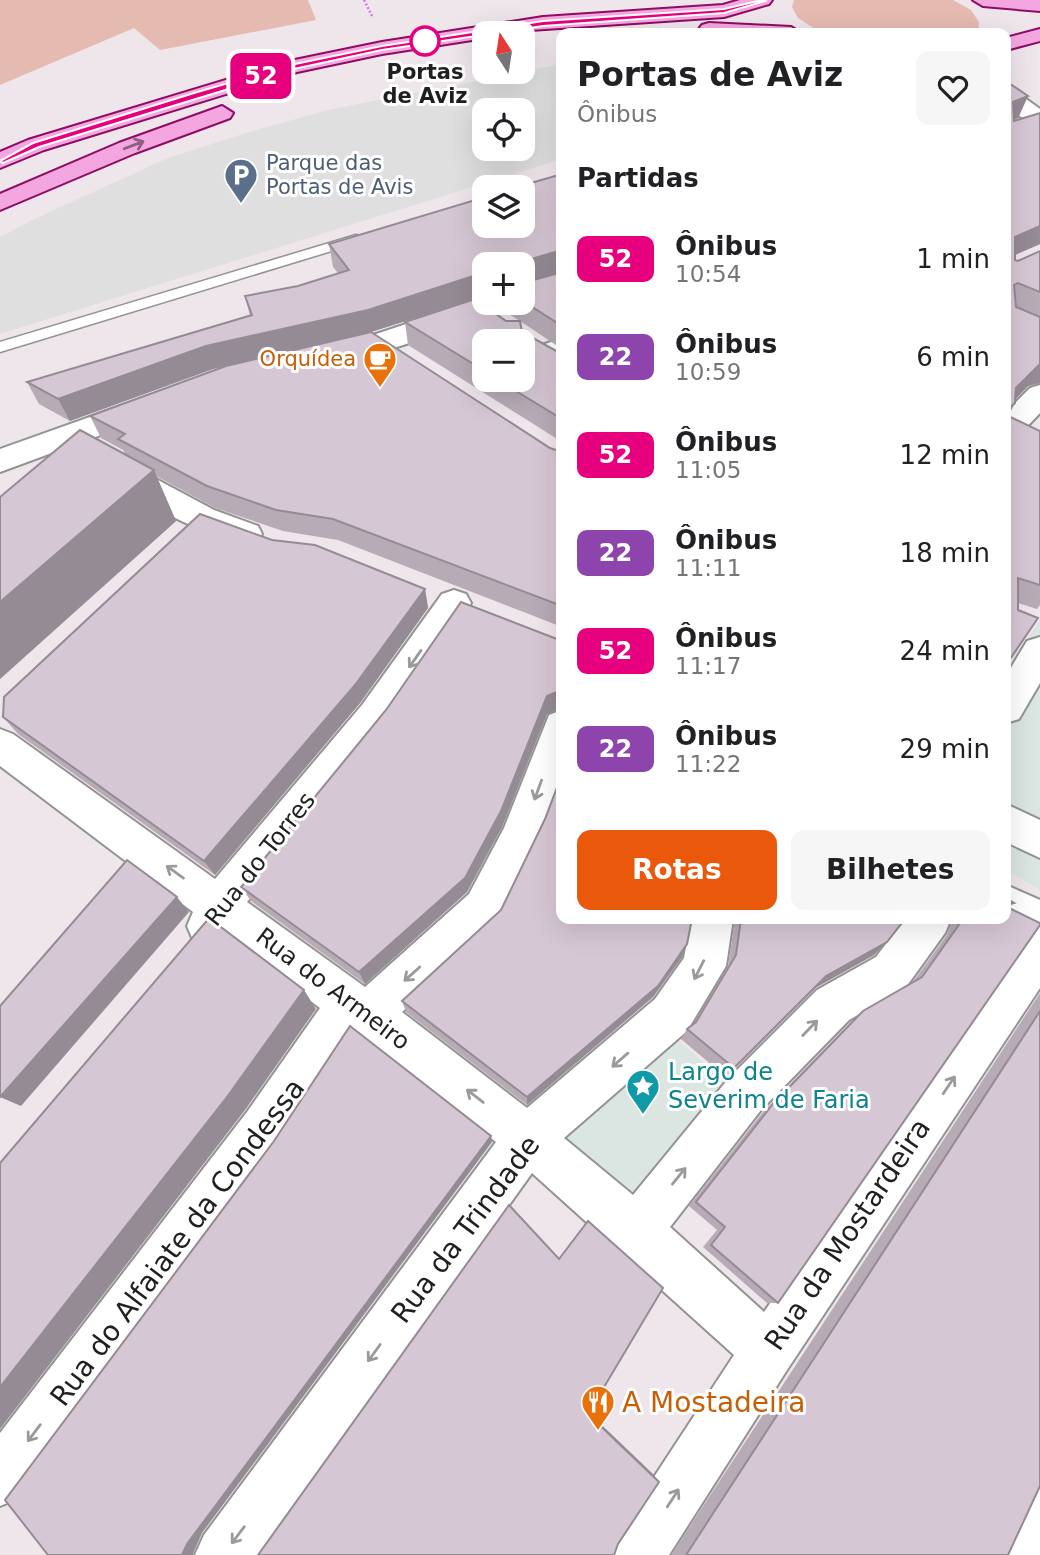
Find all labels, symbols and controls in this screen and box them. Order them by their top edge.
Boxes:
north arrow [472,21,536,84]
map controls [472,21,535,392]
marker: Portas de Aviz [410,26,440,56]
button: heart [916,51,990,125]
line badge: 52 [230,53,292,99]
text: Portas de Aviz [577,55,843,94]
place label: Portas de Aviz [382,60,468,108]
text: 52 [244,62,278,90]
button: locate [472,98,535,161]
text: Ônibus [577,101,657,127]
one-way arrow [122,138,144,151]
place label: Parque das Portas de Avis [266,151,413,199]
parking icon: Parque das Portas de Avis [222,156,260,205]
text: Partidas [577,163,699,193]
button: layers [472,175,535,238]
text: Ônibus [675,231,777,261]
text: 1 min [916,244,990,274]
text: 52 [599,245,632,273]
button: + [472,252,535,315]
text: 10:54 [675,261,741,287]
button: − [472,329,535,392]
text: Ônibus [675,329,777,359]
cafe icon: Orquídea [361,340,399,389]
text: 6 min [916,342,990,372]
text: 22 [599,343,632,371]
place label: Orquídea [260,347,356,371]
text: 10:59 [675,359,741,385]
text: Ônibus [675,427,777,457]
text: 12 min [900,440,990,470]
text: 52 [599,441,632,469]
text: 11:05 [675,457,741,483]
text: Ônibus [675,525,777,555]
text: 18 min [900,538,990,568]
text: 22 [599,539,632,567]
text: 11:11 [675,555,741,581]
text: Ônibus [675,623,777,653]
text: 24 min [900,636,990,666]
text: 52 [599,637,632,665]
one-way arrow [408,649,422,668]
text: 11:17 [675,653,741,679]
text: Ônibus [675,721,777,751]
text: 29 min [900,734,990,764]
text: 22 [599,735,632,763]
text: 11:22 [675,751,741,777]
one-way arrow [531,778,543,800]
street label: Rua do Torres [199,787,321,931]
button: Rotas [577,830,777,910]
button: Bilhetes [791,830,990,910]
one-way arrow [166,865,185,879]
street label: Rua do Armeiro [251,922,415,1056]
one-way arrow [692,959,706,980]
one-way arrow [404,965,421,982]
one-way arrow [801,1020,818,1037]
one-way arrow [611,1052,629,1068]
place label: Largo de Severim de Faria [668,1058,870,1114]
place icon: Largo de Severim de Faria [624,1067,662,1116]
street label: Rua do Alfaiate da Condessa [43,1072,311,1413]
one-way arrow [942,1075,956,1095]
one-way arrow [466,1089,484,1104]
street label: Rua da Mostardeira [758,1112,937,1356]
street label: Rua da Trindade [384,1129,547,1329]
one-way arrow [671,1168,686,1186]
one-way arrow [367,1343,382,1362]
restaurant icon: A Mostadeira [579,1383,617,1432]
place label: A Mostadeira [622,1386,806,1419]
one-way arrow [26,1424,41,1442]
one-way arrow [666,1488,680,1508]
one-way arrow [231,1525,246,1544]

